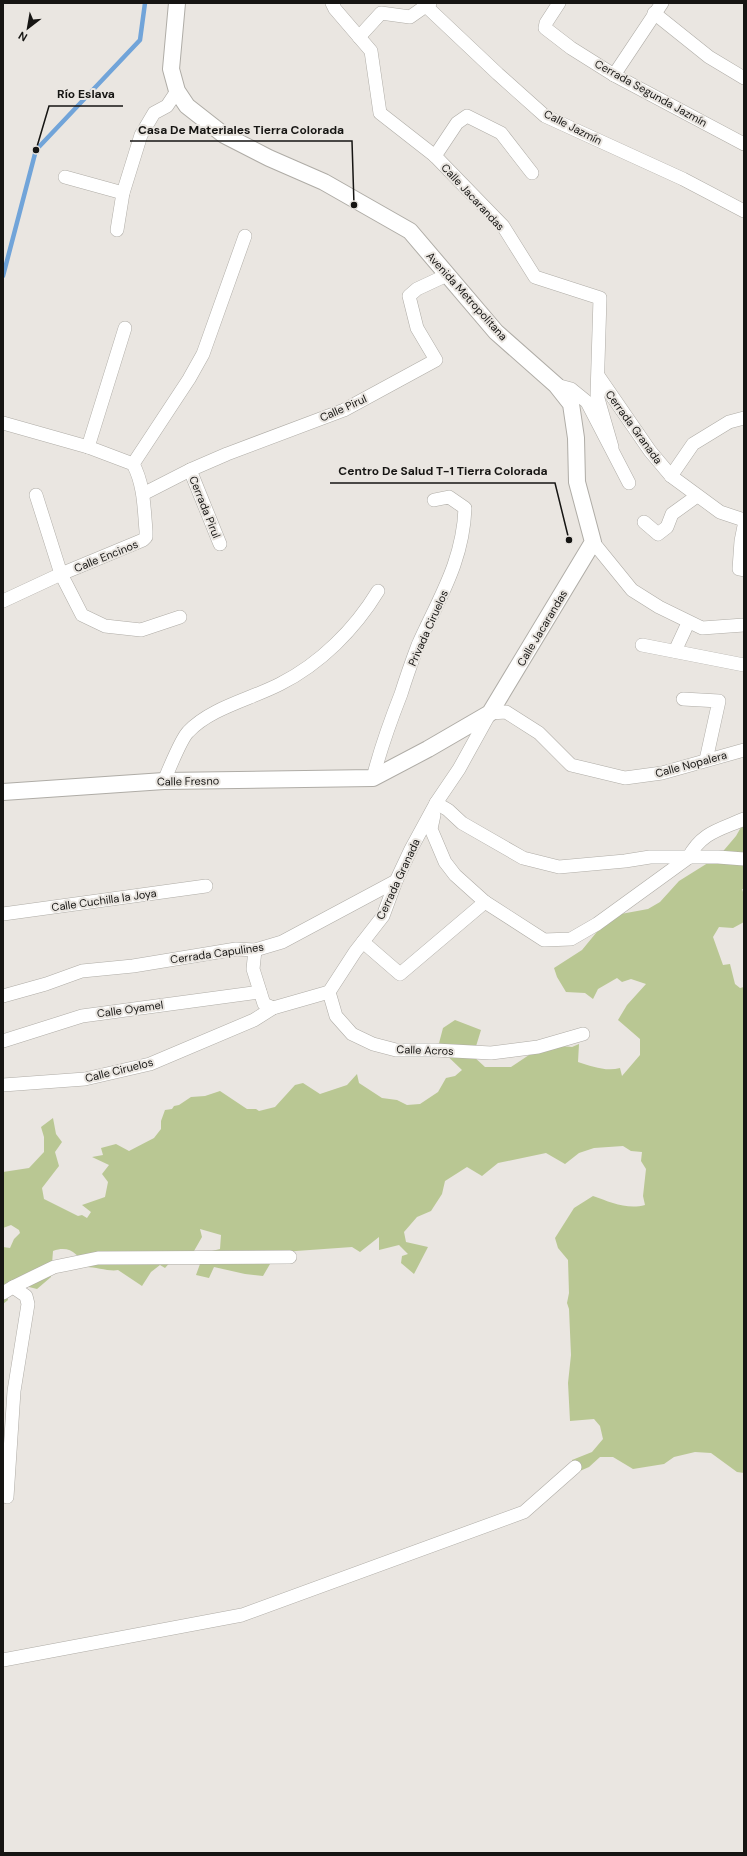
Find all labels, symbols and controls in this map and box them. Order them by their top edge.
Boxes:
north arrow [8,8,48,48]
text: N [16,29,30,45]
street label: Cerrada Segunda Jazmín [592,56,710,130]
callout: Río Eslava [49,82,123,106]
text: Río Eslava [57,86,115,102]
street label: Calle Jazmín [542,106,604,148]
callout: Casa De Materiales Tierra Colorada [130,117,352,141]
text: Casa De Materiales Tierra Colorada [138,122,344,138]
street label: Calle Jacarandas [438,161,508,233]
street label: Avenida Metropolitana [424,249,510,343]
street label: Cerrada Granada [603,387,665,467]
street label: Calle Pirul [317,391,369,425]
callout: Centro De Salud T-1 Tierra Colorada [330,459,555,483]
text: Centro De Salud T-1 Tierra Colorada [338,463,548,479]
street label: Cerrada Pirul [186,474,224,540]
street label: Calle Encinos [72,537,140,575]
street label: Calle Jacarandas [514,587,570,669]
street label: Privada Ciruelos [405,588,451,668]
street label: Calle Nopalera [654,748,728,780]
street label: Calle Fresno [157,773,219,789]
street label: Cerrada Granada [373,836,423,922]
street label: Calle Cuchilla la Joya [51,886,157,914]
street label: Cerrada Capulines [169,940,265,966]
street label: Calle Oyamel [96,997,164,1021]
street label: Calle Acros [396,1042,454,1058]
street label: Calle Ciruelos [84,1055,154,1085]

